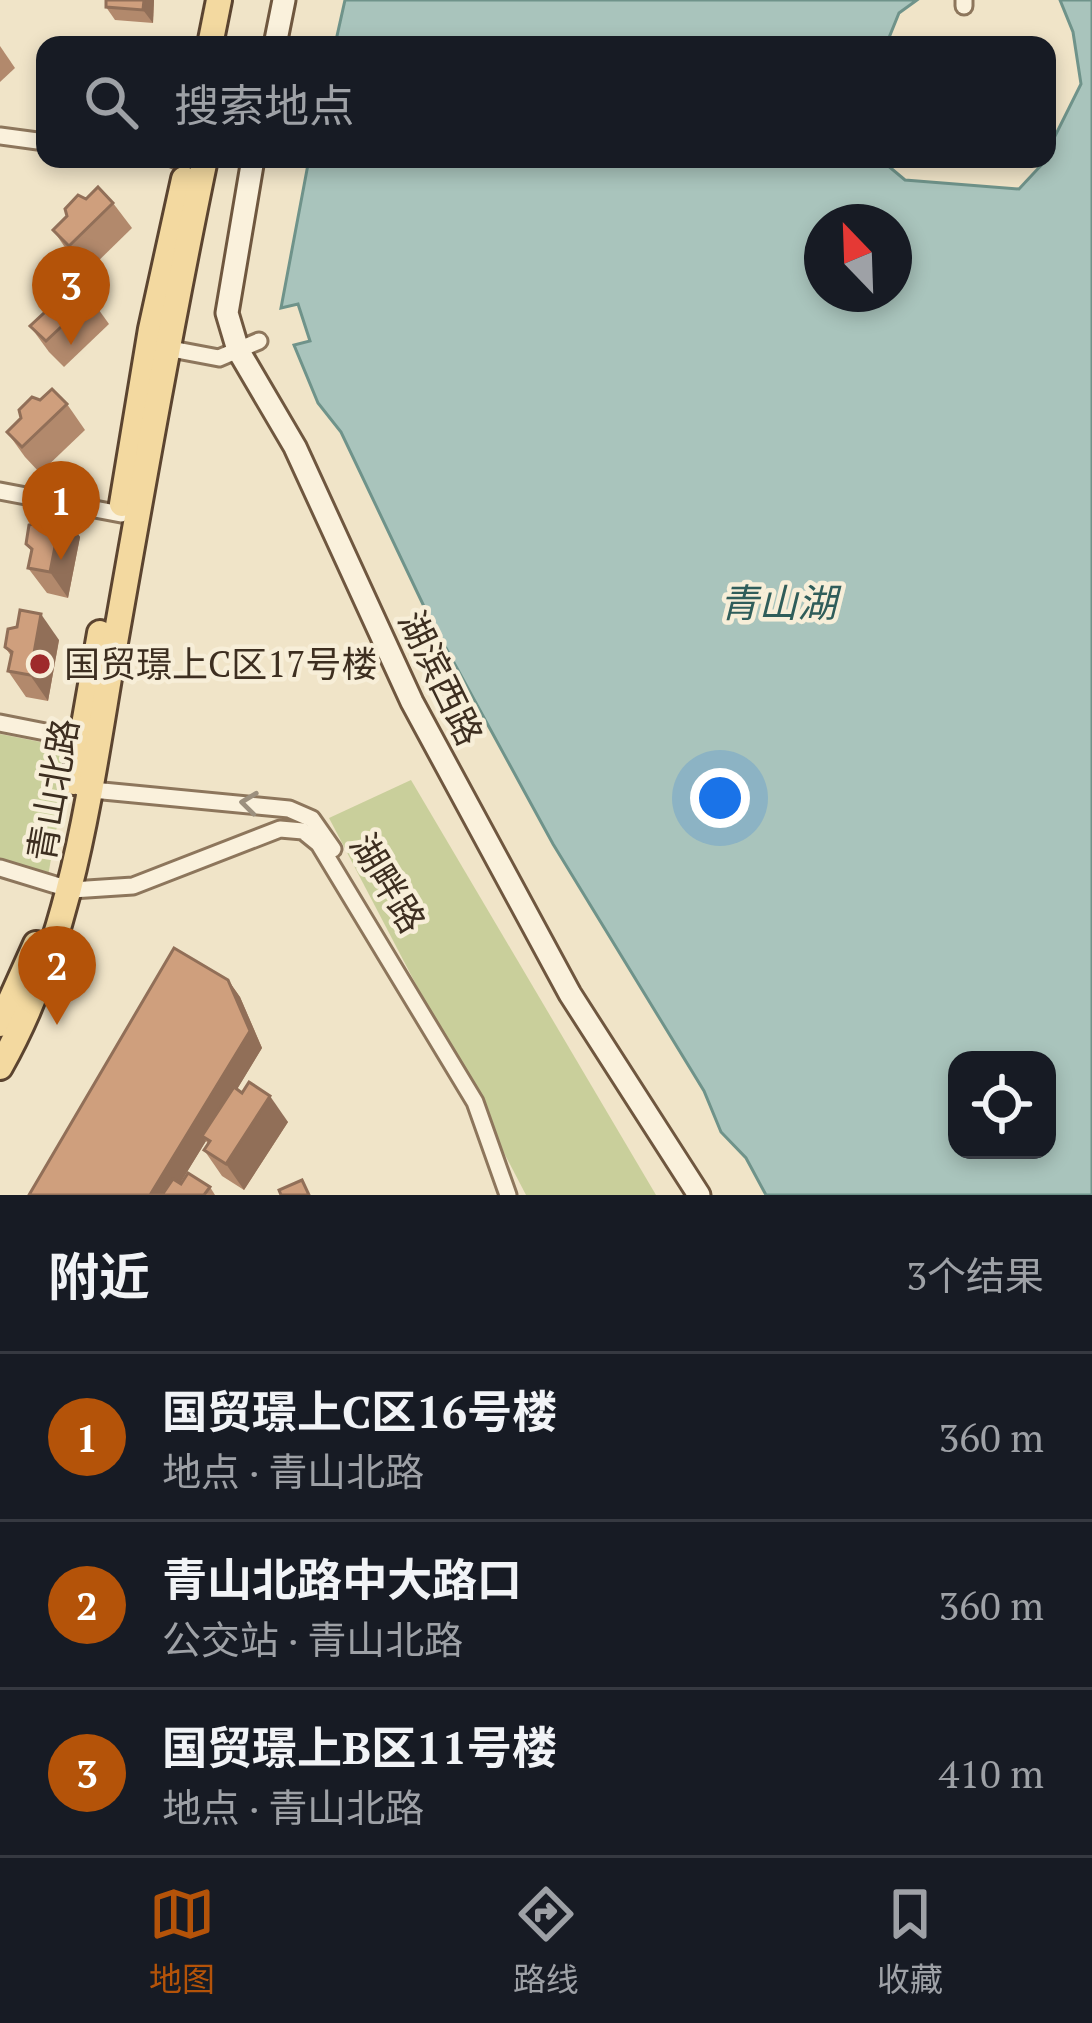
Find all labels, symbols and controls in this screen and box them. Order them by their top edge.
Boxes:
search box [36,36,1056,168]
icon: search [78,69,144,135]
text: 搜索地点 [174,75,354,135]
north arrow [804,204,912,312]
pin: 3 [32,246,110,345]
pin: 1 [22,461,100,560]
water label: 青山湖 [719,576,842,628]
street label: 湖滨西路 [389,603,494,753]
place label: 国贸璟上C区17号楼 [64,640,378,687]
marker: 国贸璟上C区17号楼 [27,651,53,677]
street label: 青山北路 [17,715,88,865]
your location [690,768,750,828]
one-way arrow [239,791,259,817]
street label: 湖畔路 [340,824,436,941]
pin: 2 [18,926,96,1025]
map controls [948,1051,1056,1159]
button: locate [948,1051,1056,1159]
text: 附近 [48,1242,150,1310]
text: 3个结果 [906,1249,1044,1301]
text: 国贸璟上C区16号楼 [162,1381,557,1441]
text: 1 [76,1411,98,1463]
text: 360 m [939,1411,1044,1463]
text: 地点 · 青山北路 [162,1445,424,1497]
text: 青山北路中大路口 [162,1549,522,1609]
text: 2 [76,1579,98,1631]
text: 360 m [939,1579,1044,1631]
text: 公交站 · 青山北路 [162,1613,463,1665]
text: 国贸璟上B区11号楼 [162,1717,557,1777]
text: 3 [76,1747,98,1799]
text: 410 m [939,1747,1044,1799]
text: 地点 · 青山北路 [162,1781,424,1833]
tab: 地图 [149,1881,215,2001]
tab: 路线 [513,1881,579,2001]
tab: 收藏 [877,1881,943,2001]

